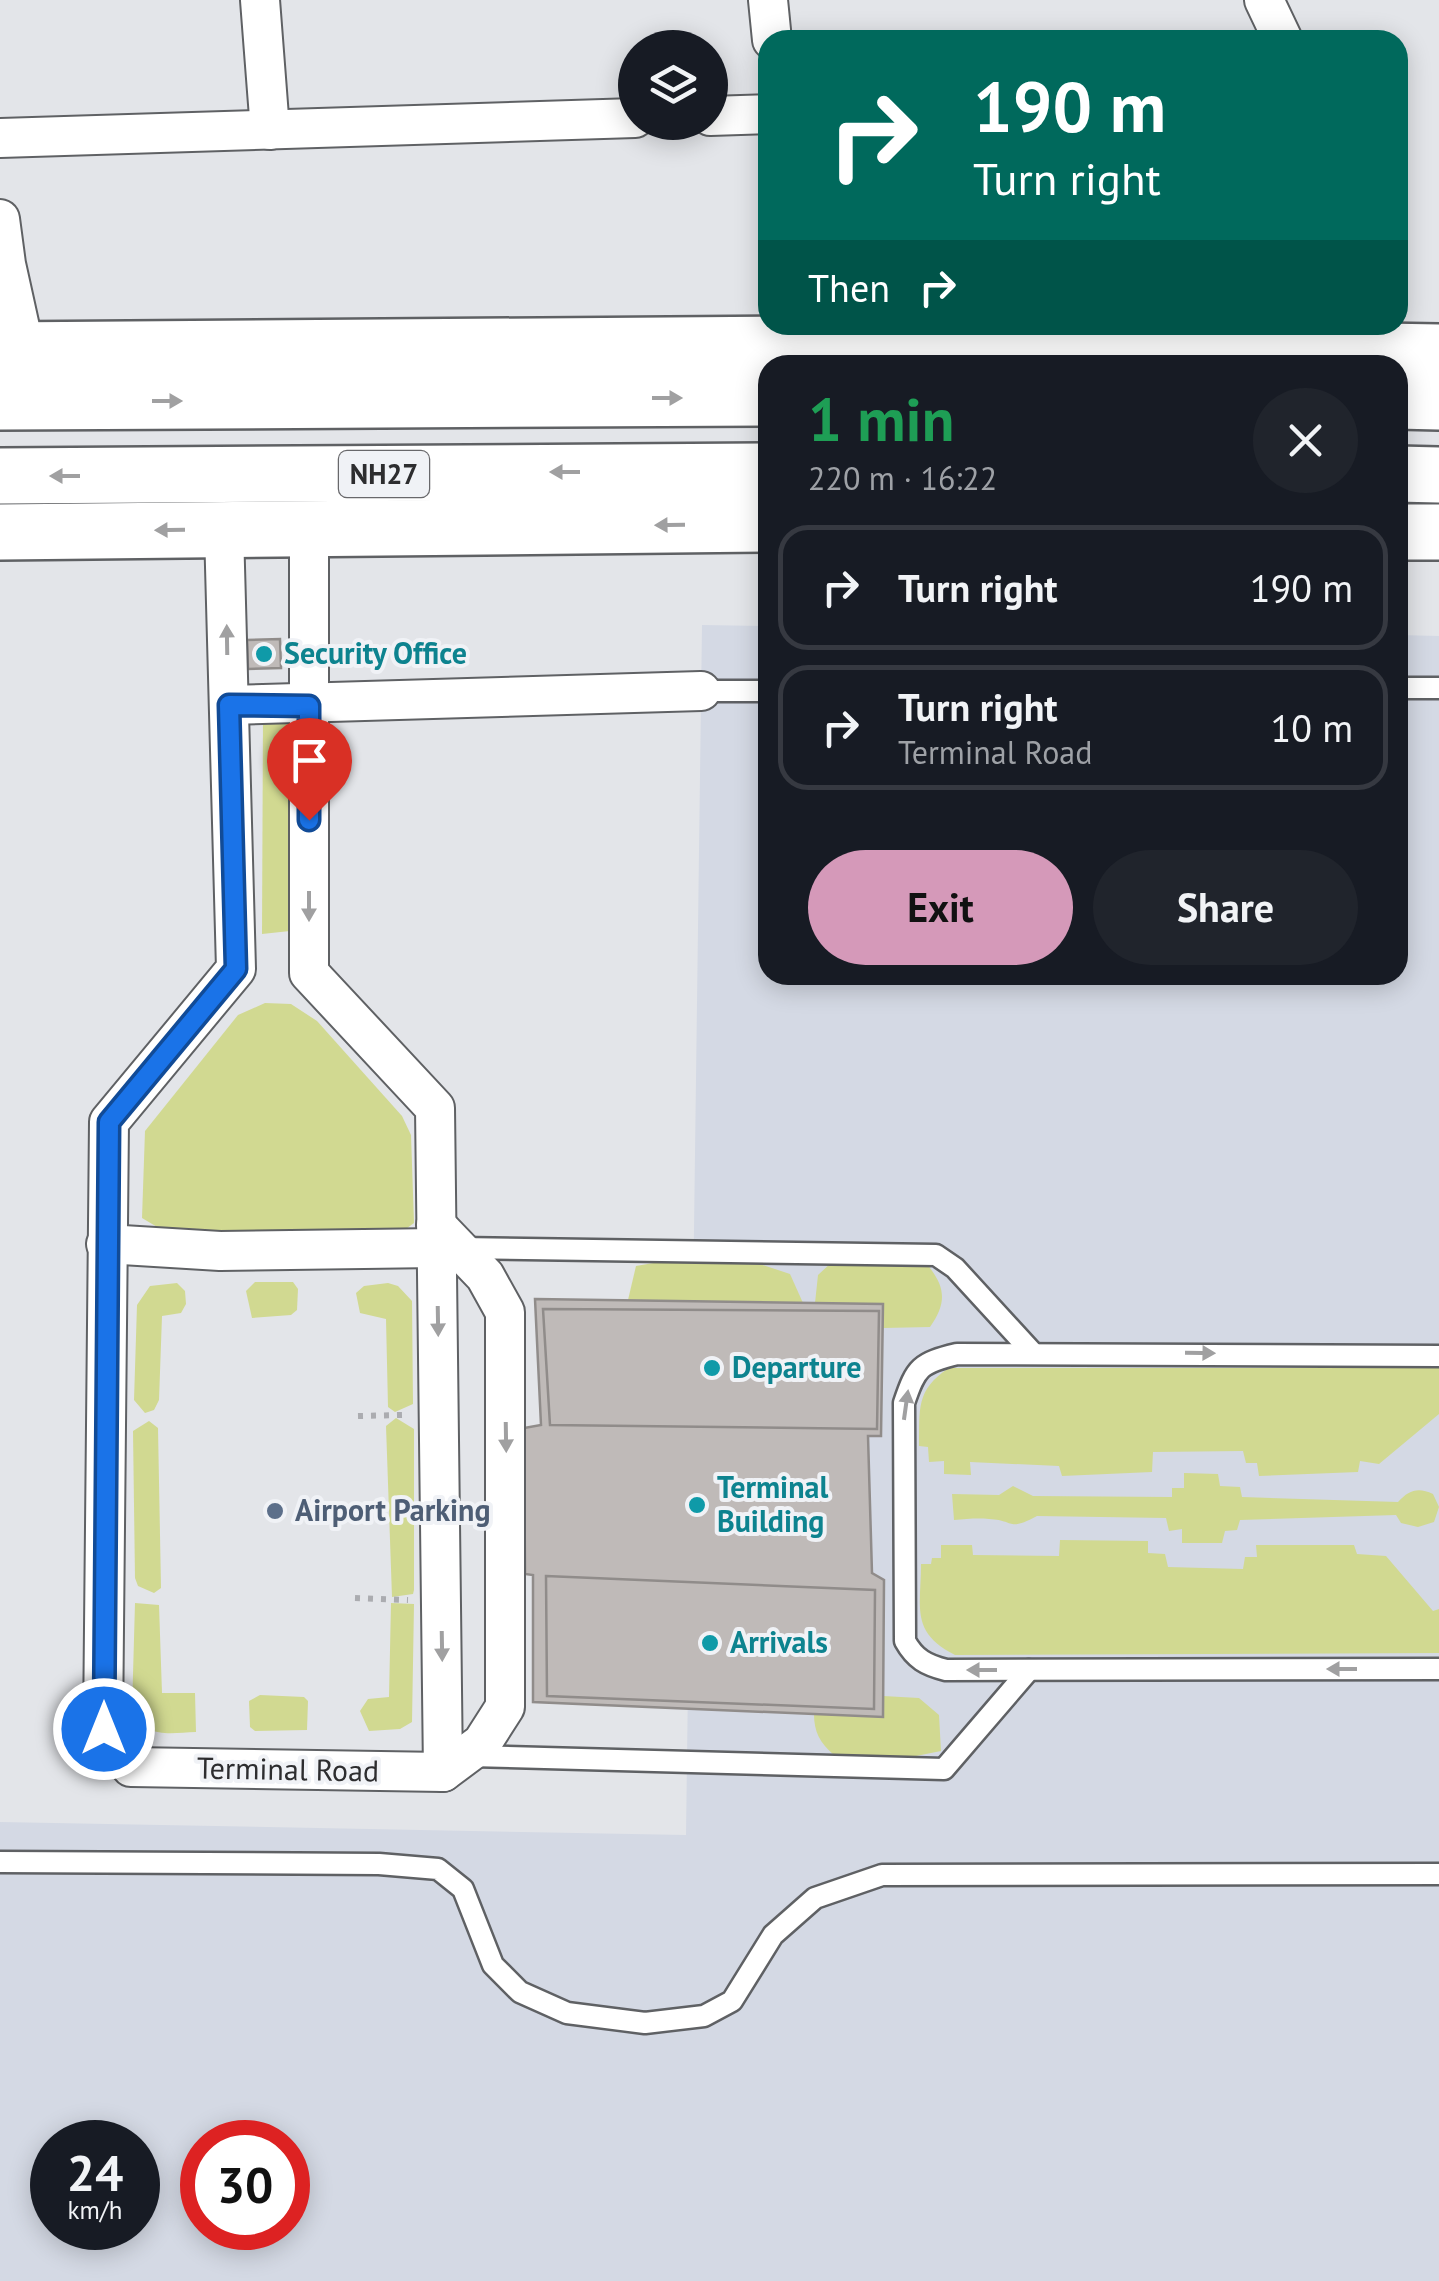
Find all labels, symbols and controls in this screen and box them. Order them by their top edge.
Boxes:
map controls [618,30,728,140]
button: layers [618,30,728,140]
text: 190 m [973,61,1166,151]
icon: right [808,70,938,200]
text: Turn right [973,149,1161,207]
icon: right [910,260,965,315]
text: Then [808,263,890,312]
text: 1 min [808,380,954,458]
button: close [1253,388,1358,493]
one-way arrow [652,390,684,406]
one-way arrow [152,393,184,409]
road number: NH27 [339,451,429,497]
text: 220 m · 16:22 [808,457,997,499]
one-way arrow [549,465,581,481]
one-way arrow [49,468,81,484]
one-way arrow [654,517,686,533]
one-way arrow [154,522,186,538]
icon: right [813,560,868,615]
text: Turn right [898,563,1058,612]
text: 190 m [1250,563,1353,612]
one-way arrow [219,624,235,656]
place label: Security Office [284,633,467,672]
marker: Security Office [253,643,275,665]
text: Turn right [898,682,1058,731]
icon: right [813,700,868,755]
text: 10 m [1271,703,1353,752]
pin [267,718,352,821]
text: Terminal Road [898,731,1092,773]
icon: arrive [282,733,337,788]
button: Exit [808,850,1073,965]
button: Share [1093,850,1358,965]
one-way arrow [301,891,317,923]
one-way arrow [430,1306,446,1338]
one-way arrow [1185,1346,1217,1362]
place label: Departure [732,1347,862,1386]
marker: Departure [701,1357,723,1379]
one-way arrow [899,1389,915,1420]
one-way arrow [498,1422,514,1454]
place label: Terminal Building [717,1467,828,1540]
place label: Airport Parking [295,1490,490,1529]
marker: Terminal Building [686,1494,708,1516]
marker: Airport Parking [264,1500,286,1522]
place label: Arrivals [730,1622,828,1661]
one-way arrow [434,1631,450,1663]
marker: Arrivals [699,1632,721,1654]
one-way arrow [1325,1661,1357,1677]
one-way arrow [965,1662,997,1678]
position arrow [52,1677,156,1781]
street label: Terminal Road [197,1747,379,1790]
speed limit sign: 30 [180,2120,310,2250]
text: 24 [67,2140,123,2205]
text: km/h [68,2194,122,2226]

